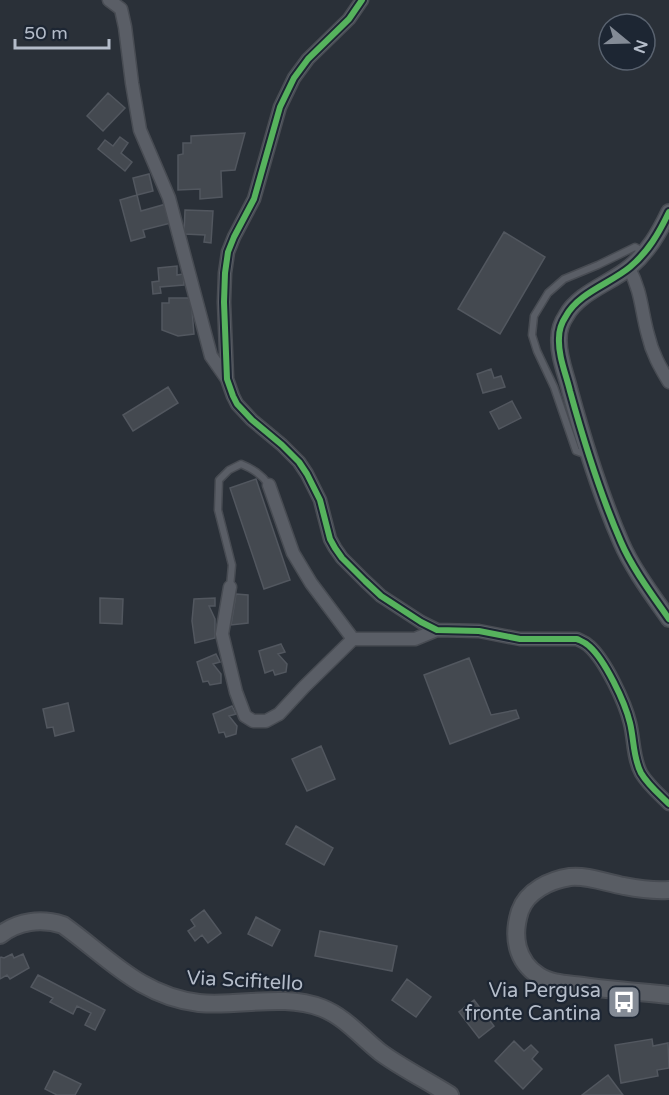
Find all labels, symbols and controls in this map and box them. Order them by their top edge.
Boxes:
scale bar [15,12,110,50]
north arrow [597,12,657,72]
text: 50 m [24,22,68,44]
text: N [629,37,652,56]
street label: Via Scifitello [186,966,304,996]
place label: Via Pergusa fronte Cantina [465,979,601,1026]
bus stop icon: Via Pergusa fronte Cantina [606,984,642,1020]

